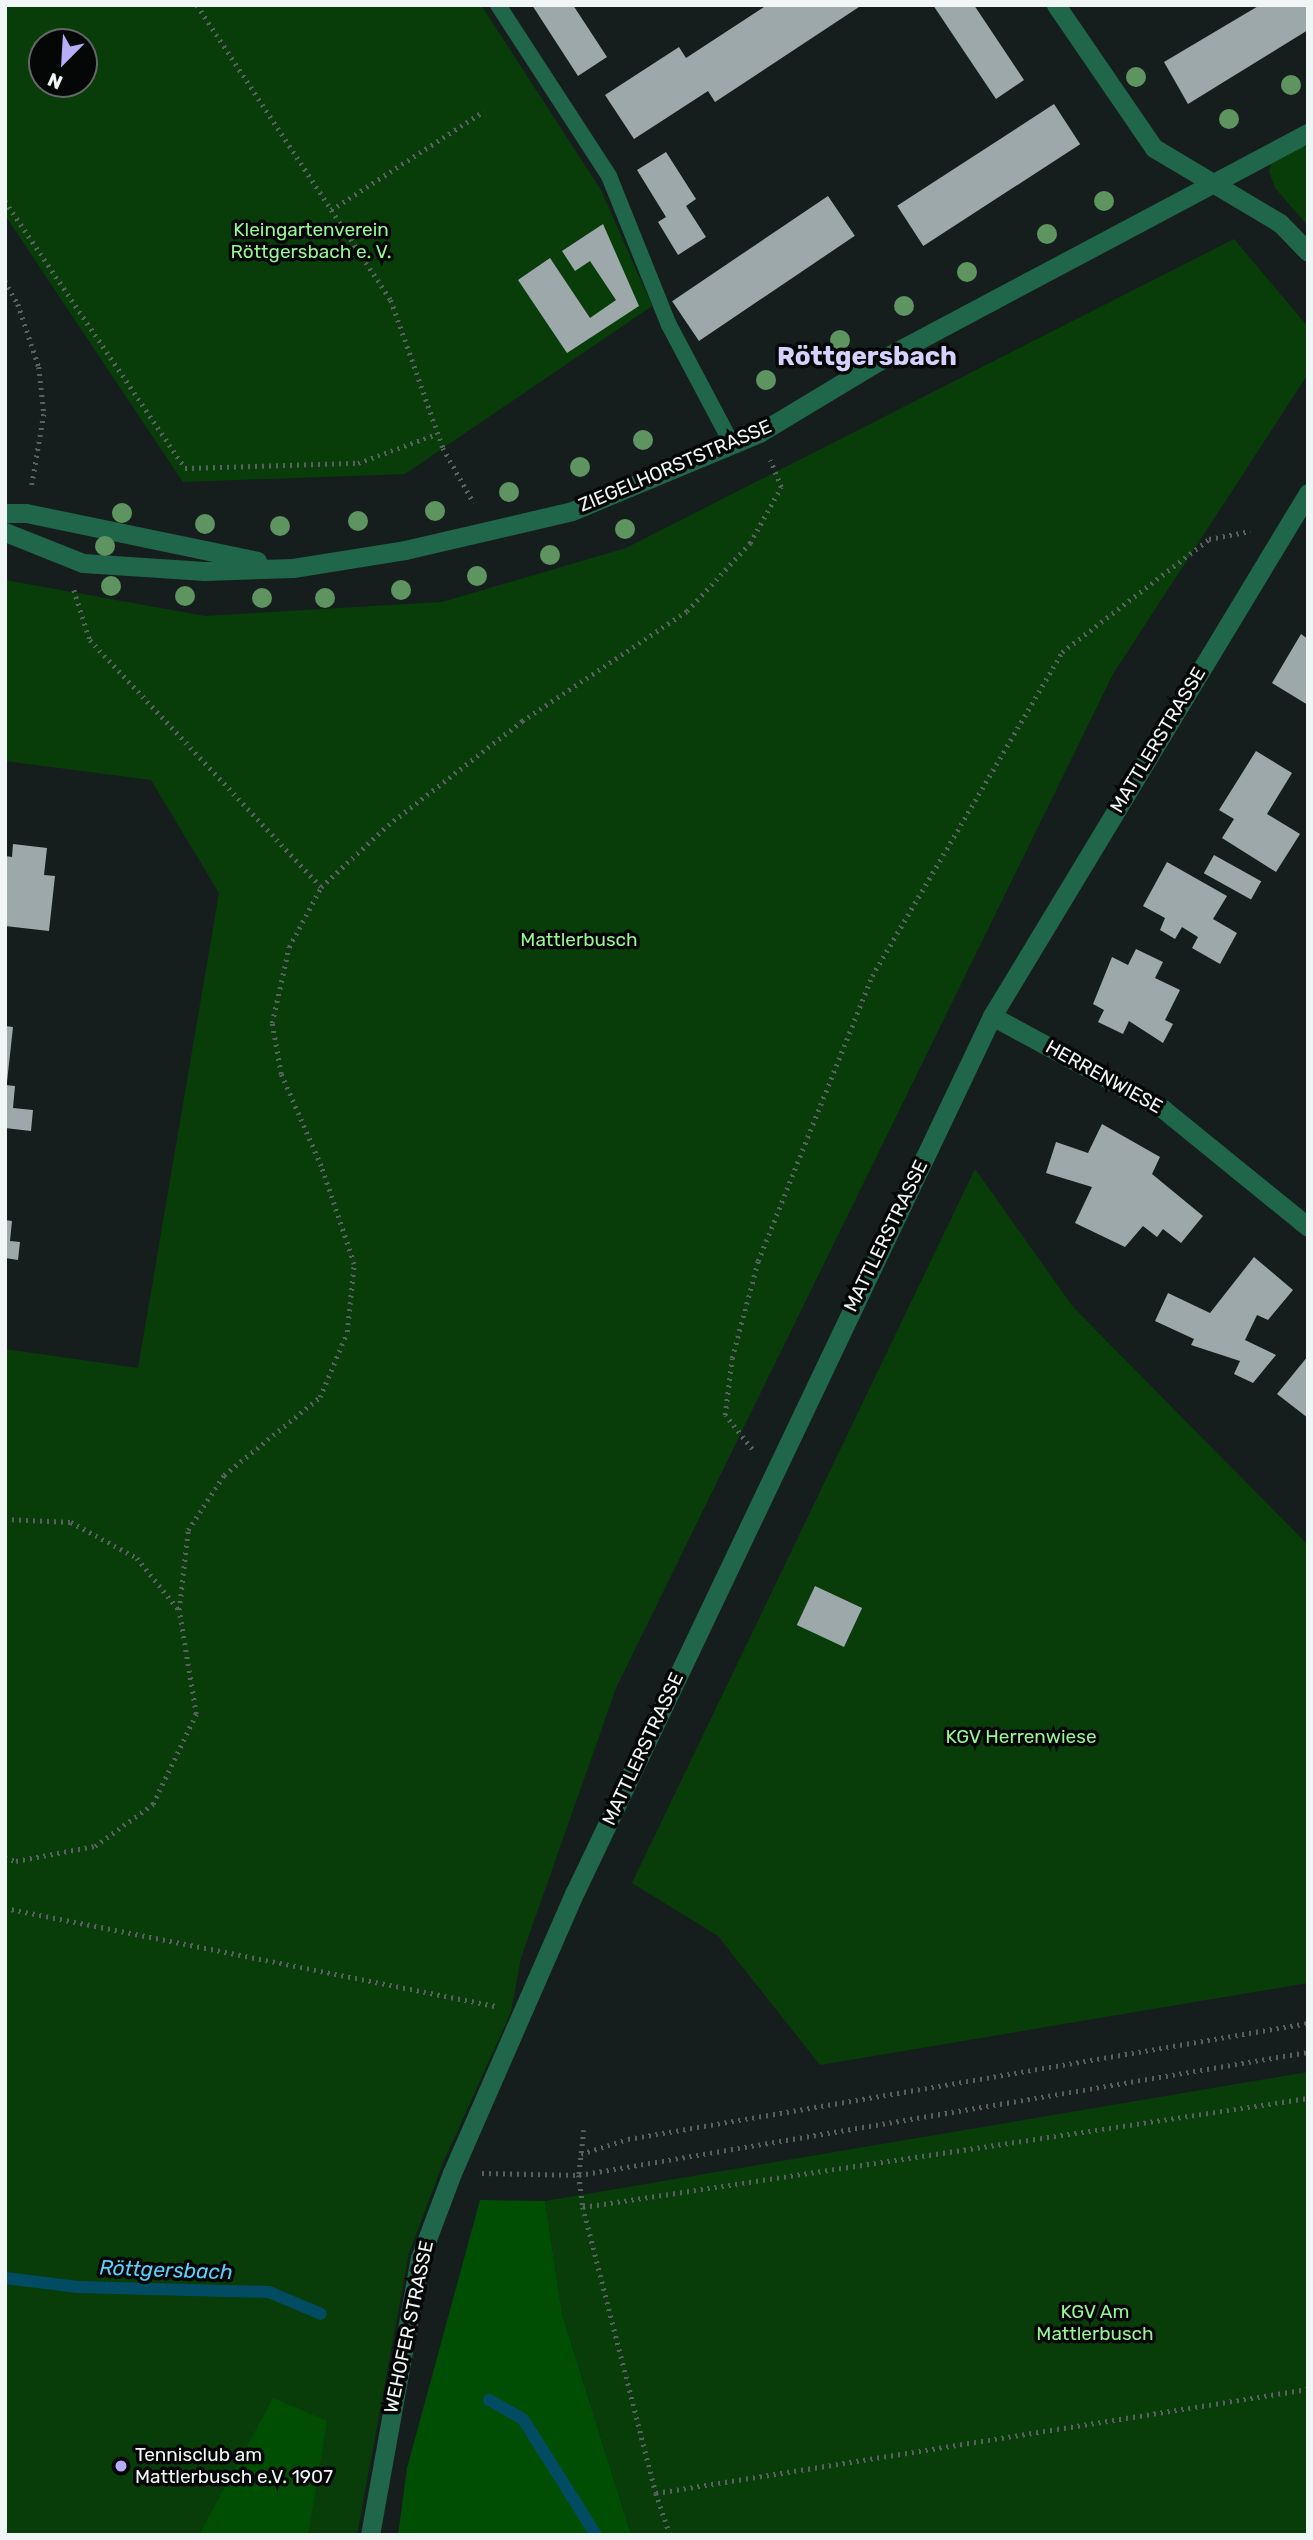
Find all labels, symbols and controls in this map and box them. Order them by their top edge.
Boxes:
north arrow [28,28,98,98]
text: N [44,68,66,94]
park label: Kleingartenverein Röttgersbach e. V. [230,219,392,263]
district label: Röttgersbach [777,341,957,373]
street label: ZIEGELHORSTSTRASSE [575,415,775,517]
street label: MATTLERSTRASSE [1106,663,1210,817]
park label: Mattlerbusch [520,929,638,951]
street label: HERRENWIESE [1042,1036,1166,1118]
street label: MATTLERSTRASSE [839,1156,933,1316]
street label: MATTLERSTRASSE [598,1669,688,1829]
park label: KGV Herrenwiese [945,1726,1097,1748]
street label: WEHOFER STRASSE [380,2239,438,2415]
water label: Röttgersbach [99,2255,233,2285]
park label: KGV Am Mattlerbusch [1036,2301,1154,2345]
place label: Tennisclub am Mattlerbusch e.V. 1907 [135,2444,333,2488]
marker: Tennisclub am Mattlerbusch e.V. 1907 [113,2458,129,2474]

